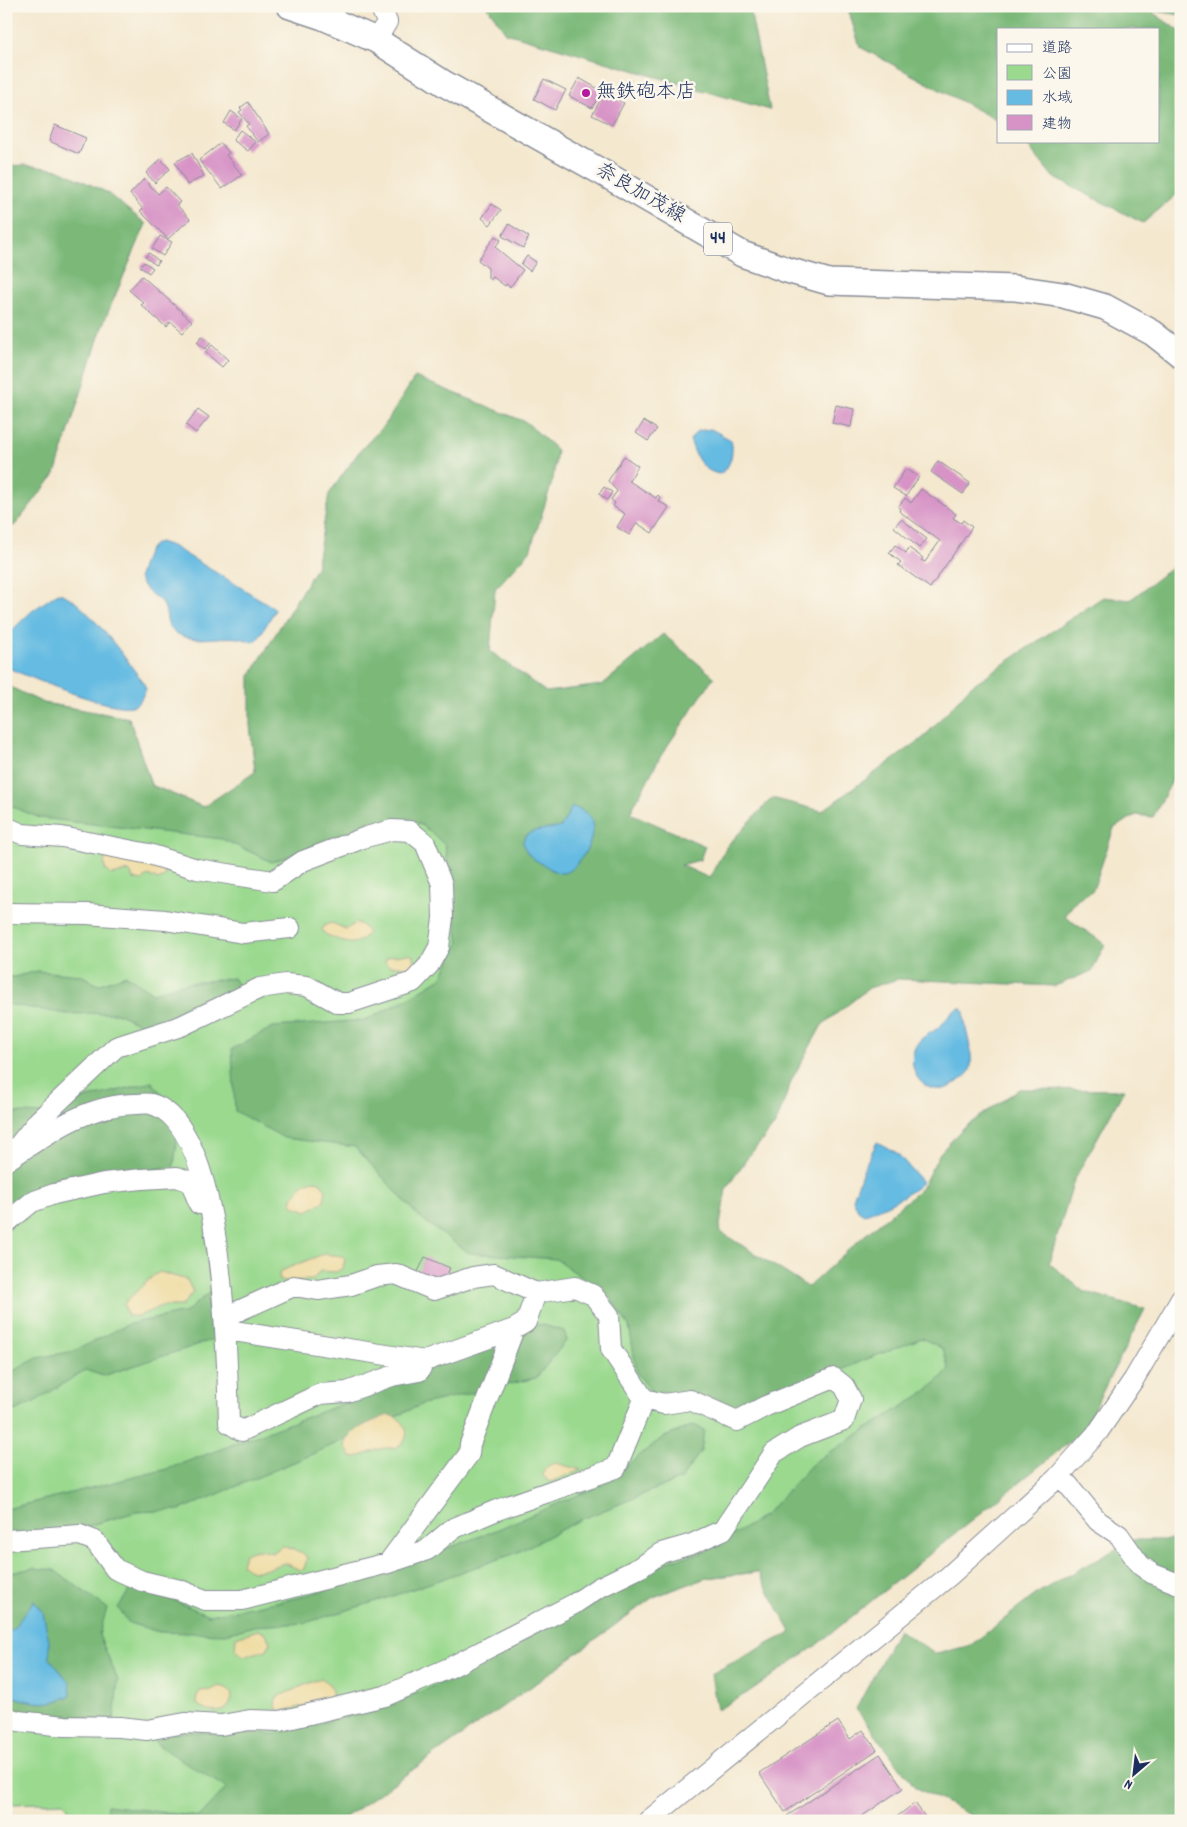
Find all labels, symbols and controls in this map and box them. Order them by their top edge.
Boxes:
legend [997,28,1160,142]
text: 道路 [1042,38,1072,60]
text: 公園 [1042,64,1072,86]
place label: 無鉄砲本店 [596,79,696,107]
marker: 無鉄砲本店 [580,87,592,99]
text: 水域 [1042,88,1072,110]
text: 建物 [1042,114,1072,136]
street label: 奈良加茂線 [590,157,690,231]
road number: 44 [704,222,732,255]
north arrow [1110,1750,1160,1800]
text: N [1121,1773,1137,1794]

